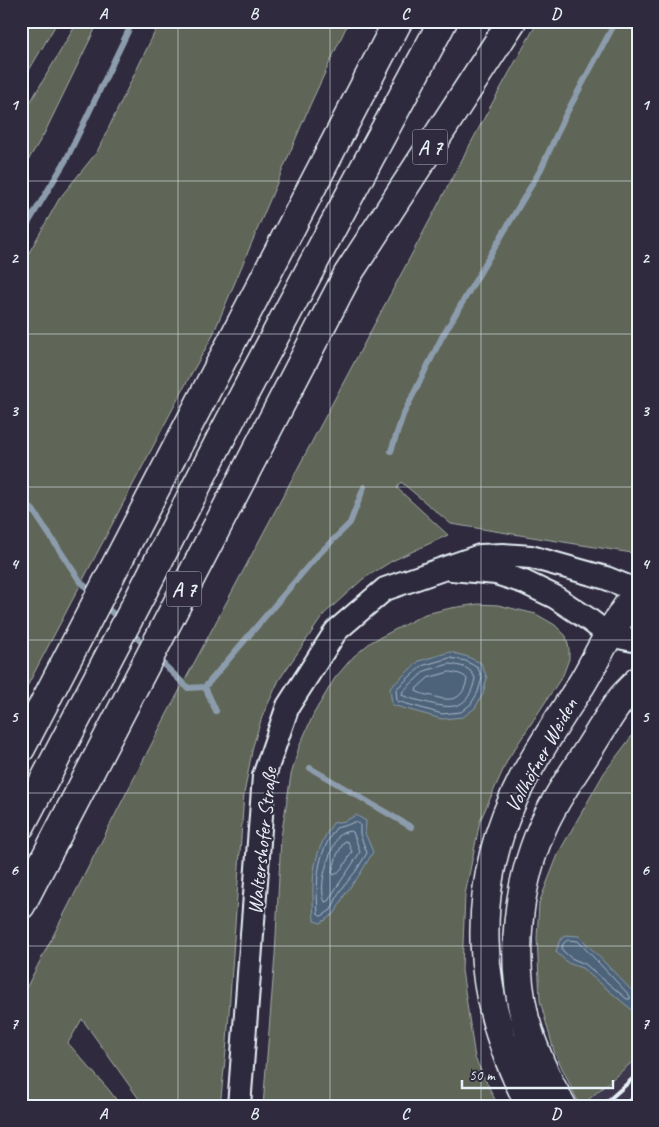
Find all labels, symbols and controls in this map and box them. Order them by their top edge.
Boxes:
text: A [99,4,109,24]
text: B [250,4,260,24]
text: C [401,4,411,24]
text: D [551,4,562,24]
text: 1 [10,95,19,115]
text: 1 [641,95,650,115]
road number: A 7 [412,130,448,164]
text: 2 [10,248,19,268]
text: 2 [641,248,650,268]
text: 3 [10,401,19,421]
text: 3 [641,401,650,421]
text: 4 [10,554,19,574]
text: 4 [641,554,650,574]
road number: A 7 [166,572,202,606]
street label: Vollhöfner Weiden [499,693,583,817]
text: 5 [11,707,20,727]
text: 5 [642,707,651,727]
street label: Waltershofer Straße [241,764,283,916]
text: 6 [10,860,19,880]
text: 6 [641,860,650,880]
text: 7 [10,1014,19,1034]
text: 7 [641,1014,650,1034]
scale bar [462,1057,613,1089]
text: 50 m [469,1066,496,1085]
text: A [99,1104,109,1124]
text: B [250,1104,260,1124]
text: C [401,1104,411,1124]
text: D [551,1104,562,1124]

